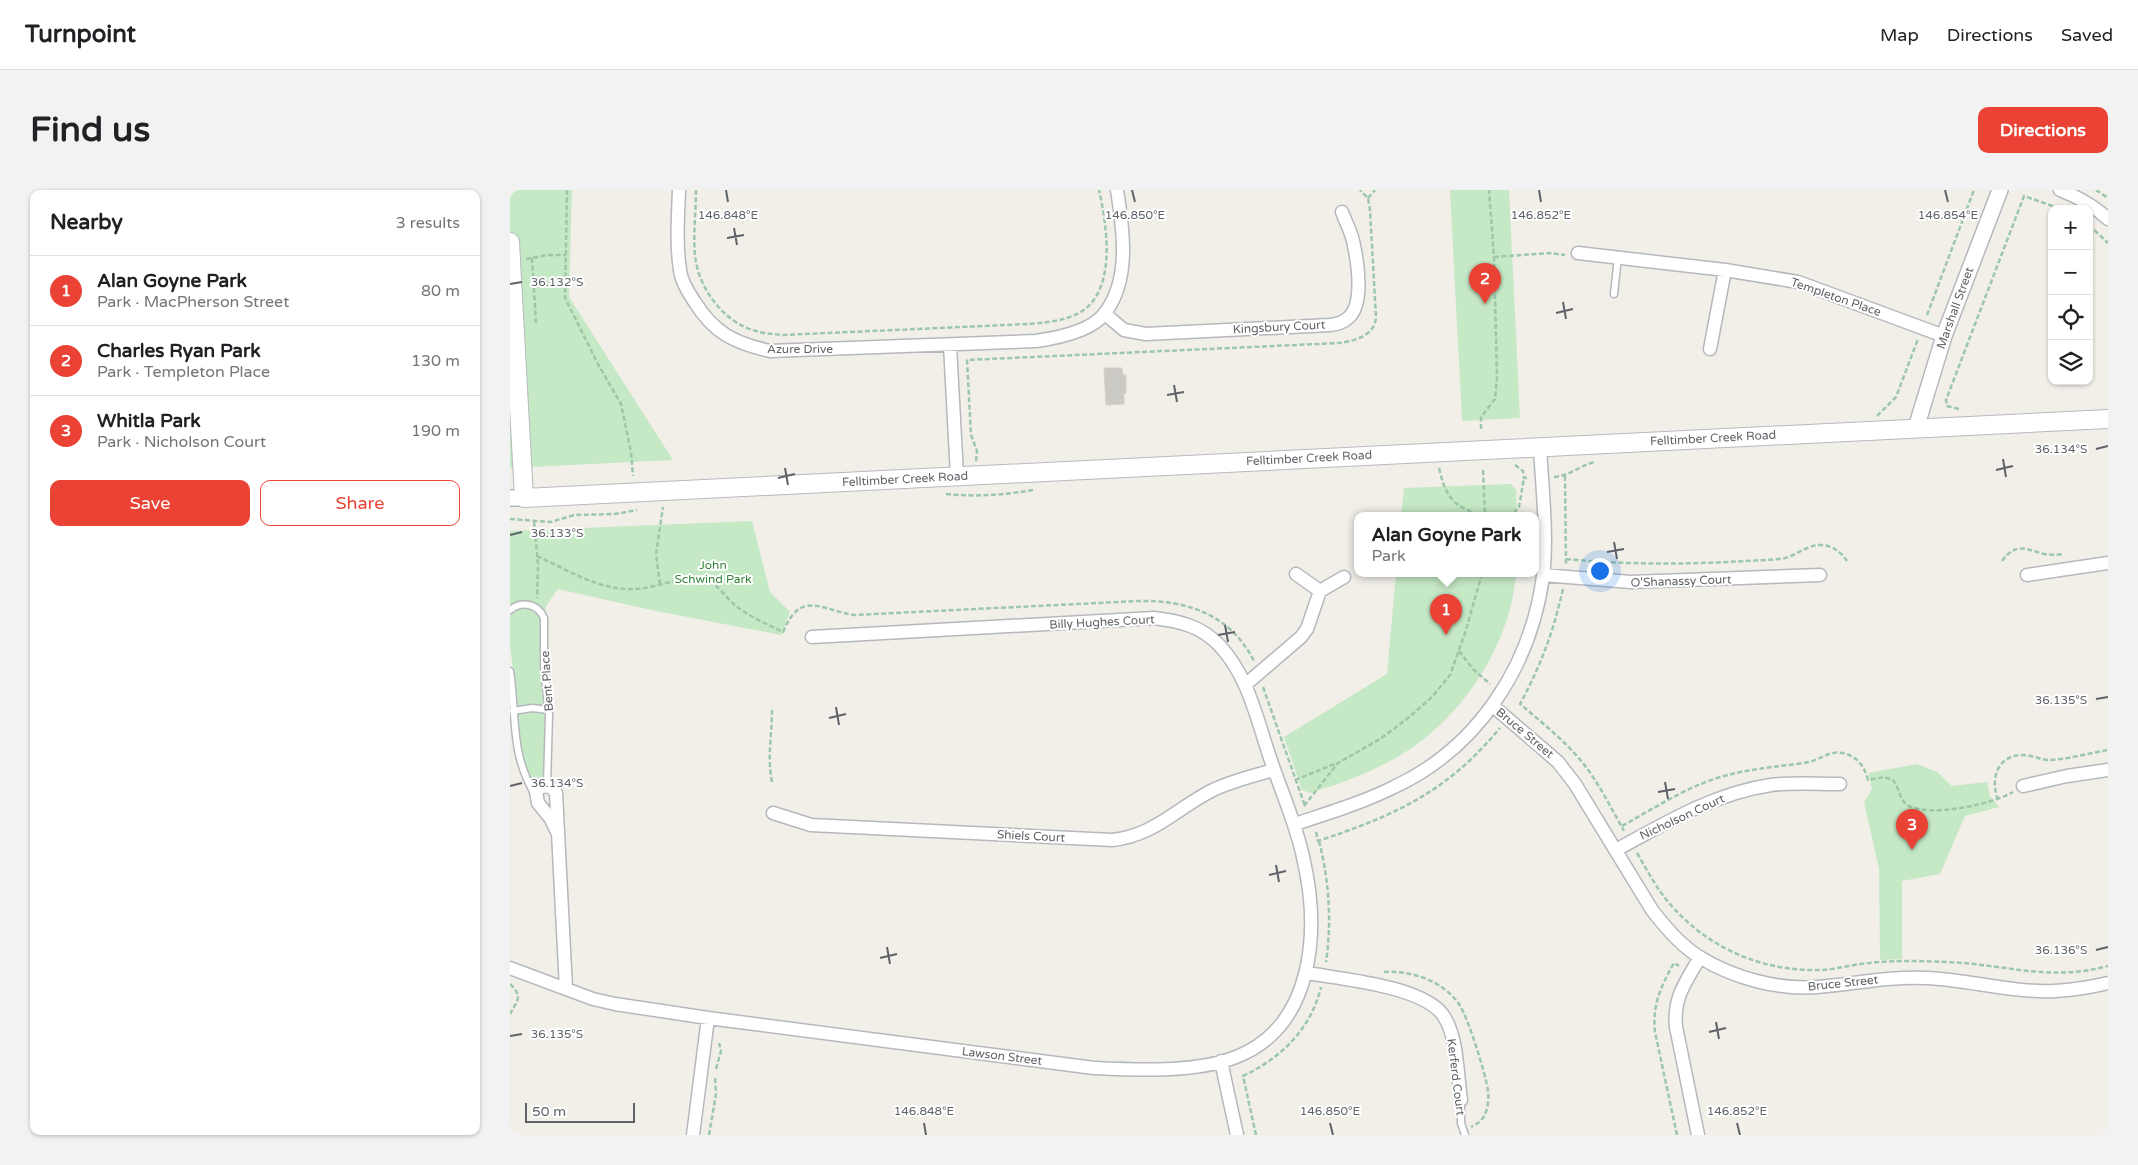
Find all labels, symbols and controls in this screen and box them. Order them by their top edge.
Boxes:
text: Turnpoint [25,20,136,49]
text: Map [1880,24,1919,46]
text: Directions [1947,24,2033,46]
text: Saved [2061,24,2113,46]
button: Directions [1978,107,2108,153]
text: Find us [30,109,150,151]
map controls [2048,205,2093,385]
button: + [2048,205,2093,250]
text: 146.848°E [698,208,759,222]
text: 146.850°E [1105,208,1166,222]
text: 146.852°E [1511,208,1572,222]
text: 146.854°E [1918,208,1979,222]
text: Nearby [50,210,123,235]
text: 3 results [396,213,460,233]
button: − [2048,250,2093,295]
pin: 2 [1469,263,1501,304]
street label: Marshall Street [1934,265,1976,351]
text: Alan Goyne Park [97,270,247,292]
text: 36.132°S [531,275,583,289]
street label: Templeton Place [1789,275,1883,319]
text: 1 [61,281,71,301]
text: 80 m [421,281,460,301]
text: Park · MacPherson Street [97,292,289,312]
button: locate [2048,295,2093,340]
street label: Kingsbury Court [1232,318,1326,336]
text: Charles Ryan Park [97,340,261,362]
button: layers [2048,340,2093,385]
street label: Azure Drive [767,342,833,356]
text: 2 [61,351,71,371]
text: 130 m [411,351,460,371]
text: Park · Templeton Place [97,362,270,382]
text: Whitla Park [97,410,201,432]
text: 3 [61,421,71,441]
text: 190 m [411,421,460,441]
street label: Felltimber Creek Road [1650,428,1776,448]
text: Park · Nicholson Court [97,432,266,452]
text: 36.134°S [2035,442,2087,456]
street label: Felltimber Creek Road [1246,448,1372,468]
street label: Felltimber Creek Road [842,469,968,489]
button: Save [50,480,250,526]
button: Share [260,480,460,526]
popup [1354,512,1539,577]
text: Alan Goyne Park [1372,524,1521,546]
text: 36.133°S [531,526,583,540]
text: Park [1372,546,1406,566]
park label: John Schwind Park [674,558,752,586]
your location [1587,558,1613,584]
street label: O'Shanassy Court [1630,572,1732,590]
pin: 1 [1430,594,1462,635]
street label: Billy Hughes Court [1049,612,1155,632]
street label: Bent Place [538,650,556,712]
text: 36.135°S [2035,693,2087,707]
street label: Bruce Street [1493,705,1557,761]
text: 36.134°S [531,776,583,790]
street label: Nicholson Court [1637,791,1727,843]
pin: 3 [1896,809,1928,850]
street label: Shiels Court [997,827,1066,845]
text: 36.136°S [2035,943,2087,957]
street label: Bruce Street [1807,972,1879,994]
text: 36.135°S [531,1027,583,1041]
street label: Kerferd Court [1444,1038,1468,1117]
street label: Lawson Street [961,1044,1043,1068]
scale bar [525,1100,635,1123]
text: 50 m [532,1103,566,1120]
text: 146.848°E [894,1104,955,1118]
text: 146.850°E [1300,1104,1361,1118]
text: 146.852°E [1707,1104,1768,1118]

